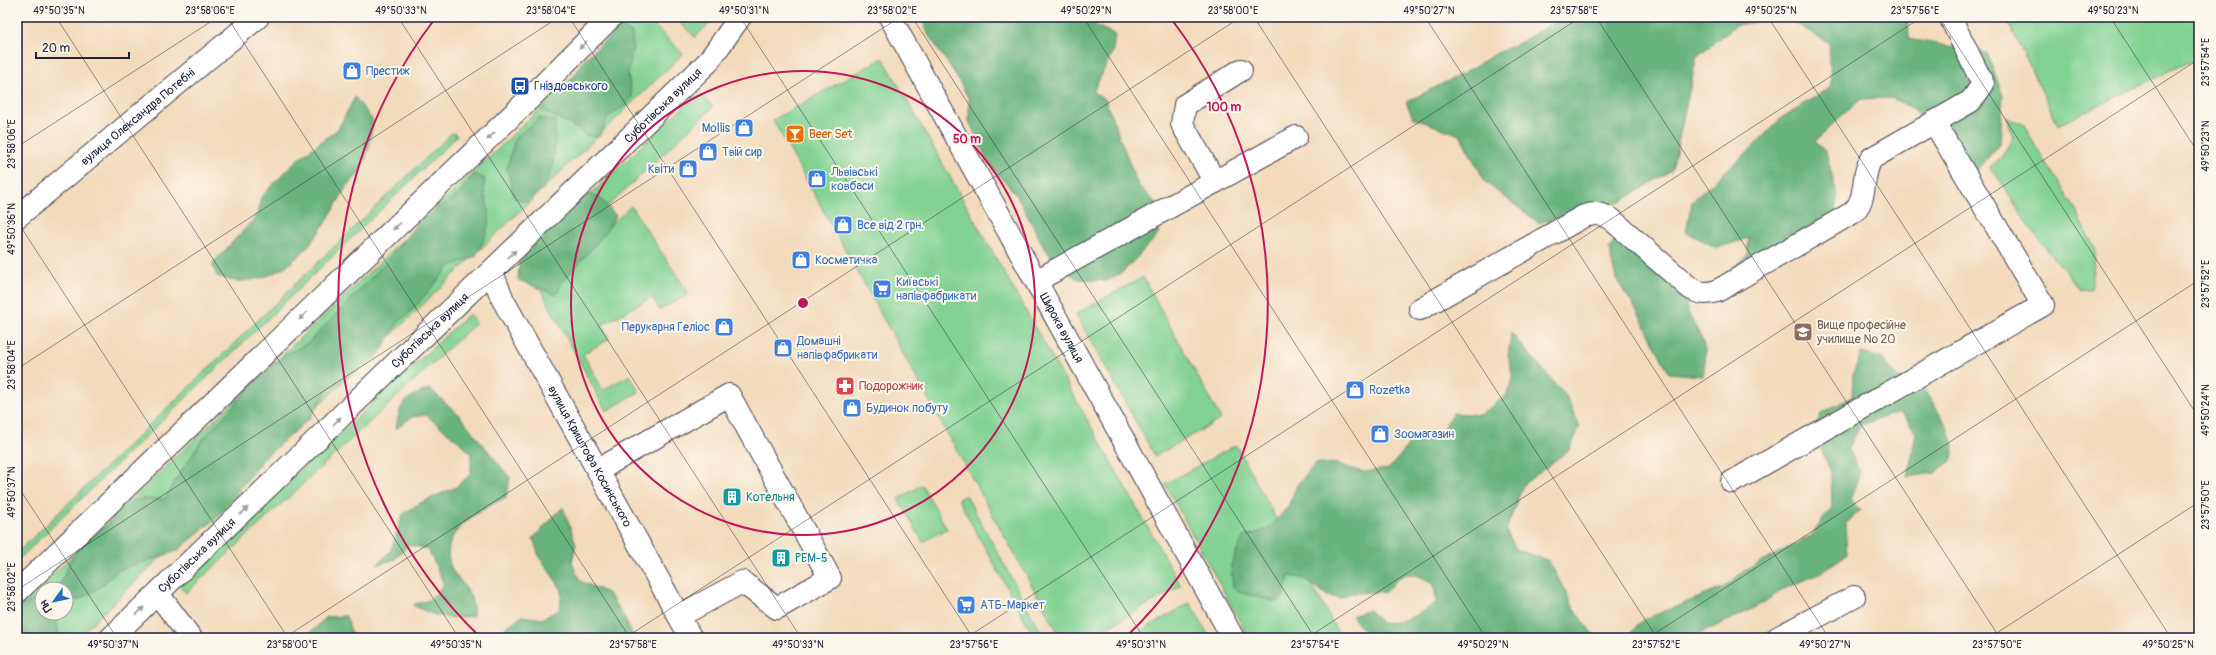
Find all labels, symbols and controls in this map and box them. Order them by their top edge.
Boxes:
text: 49°50'35"N [33,5,85,17]
text: 23°58'06"E [185,5,235,17]
text: 49°50'33"N [375,5,427,17]
text: 23°58'04"E [526,5,576,17]
text: 49°50'31"N [719,5,769,17]
text: 23°58'02"E [867,5,917,17]
text: 49°50'29"N [1060,5,1112,17]
text: 23°58'00"E [1208,5,1258,17]
text: 49°50'27"N [1403,5,1455,17]
text: 23°57'58"E [1550,5,1598,17]
text: 49°50'25"N [1745,5,1797,17]
text: 23°57'56"E [1891,5,1939,17]
text: 49°50'23"N [2087,5,2139,17]
scale bar [36,34,129,60]
text: 23°57'54"E [2200,38,2212,86]
one-way arrow [578,40,588,50]
text: 20 m [42,41,71,56]
shop icon: Престиж [341,60,363,82]
place label: Престиж [366,64,410,79]
street label: Суботівська вулиця [621,64,705,146]
street label: вулиця Олександра Потебні [78,65,198,168]
bus stop icon: Гніздовського [509,75,531,97]
place label: Гніздовського [534,79,609,94]
text: 100 m [1207,100,1242,115]
shop icon: Mollis [733,117,755,139]
text: 23°58'06"E [6,119,18,169]
text: 49°50'23"N [2200,120,2212,172]
place label: Mollis [702,121,731,136]
bar icon: Beer Set [784,123,806,145]
place label: Beer Set [809,127,852,142]
one-way arrow [486,131,495,140]
text: 50 m [953,132,981,147]
shop icon: Твій сир [697,141,719,163]
place label: Твій сир [722,145,763,160]
shop icon: Квіти [677,158,699,180]
place label: Квіти [648,162,675,177]
place label: Львівські ковбаси [830,165,878,194]
shop icon: Львівські ковбаси [806,168,828,190]
text: 49°50'36"N [6,203,18,255]
shop icon: Все від 2 грн. [832,214,854,236]
place label: Все від 2 грн. [857,218,924,233]
one-way arrow [392,221,402,231]
one-way arrow [507,249,517,258]
shop icon: Косметичка [790,249,812,271]
place label: Косметичка [815,253,878,268]
text: 23°57'52"E [2200,260,2212,308]
place label: Київські напівфабрикати [896,275,977,304]
supermarket icon: Київські напівфабрикати [871,278,893,300]
street label: Суботівська вулиця [388,289,472,371]
street label: Широка вулиця [1036,290,1087,366]
centre of rings [796,296,810,310]
one-way arrow [298,312,308,321]
shop icon: Перукарня Геліос [713,316,735,338]
place label: Вище професійне училище № 20 [1816,318,1906,347]
place label: Перукарня Геліос [622,320,710,335]
school or university icon: Вище професійне училище № 20 [1792,321,1814,343]
place label: Домашні напівфабрикати [796,334,878,363]
shop icon: Домашні напівфабрикати [772,337,794,359]
text: 23°58'04"E [6,340,18,390]
pharmacy icon: Подорожник [834,375,856,397]
place label: Подорожник [859,379,924,394]
shop icon: Rozetka [1344,379,1366,401]
street label: вулиця Криштофа Косинського [545,383,636,530]
place label: Rozetka [1369,383,1410,398]
text: 49°50'24"N [2200,384,2212,436]
shop icon: Будинок побуту [841,397,863,419]
place label: Будинок побуту [866,401,948,416]
one-way arrow [332,416,342,426]
shop icon: Зоомагазин [1369,423,1391,445]
place label: Зоомагазин [1394,427,1454,442]
text: 49°50'37"N [6,466,18,518]
text: 23°57'50"E [2200,480,2212,530]
building icon: Котельня [721,486,743,508]
place label: Котельня [746,490,795,505]
one-way arrow [239,507,248,516]
street label: Суботівська вулиця [155,514,239,596]
building icon: РЕМ-5 [770,547,792,569]
place label: РЕМ-5 [795,551,827,566]
text: 23°58'02"E [6,562,18,612]
north arrow [34,581,74,621]
supermarket icon: АТБ-Маркет [955,594,977,616]
text: Пн [37,597,55,615]
place label: АТБ-Маркет [980,598,1045,613]
one-way arrow [135,606,145,616]
text: 49°50'37"N [87,639,139,651]
text: 23°58'00"E [267,639,317,651]
text: 49°50'35"N [430,639,482,651]
text: 23°57'58"E [609,639,657,651]
text: 49°50'33"N [772,639,824,651]
text: 23°57'56"E [950,639,998,651]
text: 49°50'31"N [1116,639,1166,651]
text: 23°57'54"E [1291,639,1339,651]
text: 49°50'29"N [1457,639,1509,651]
text: 23°57'52"E [1632,639,1680,651]
text: 49°50'27"N [1799,639,1851,651]
text: 23°57'50"E [1972,639,2022,651]
text: 49°50'25"N [2142,639,2194,651]

